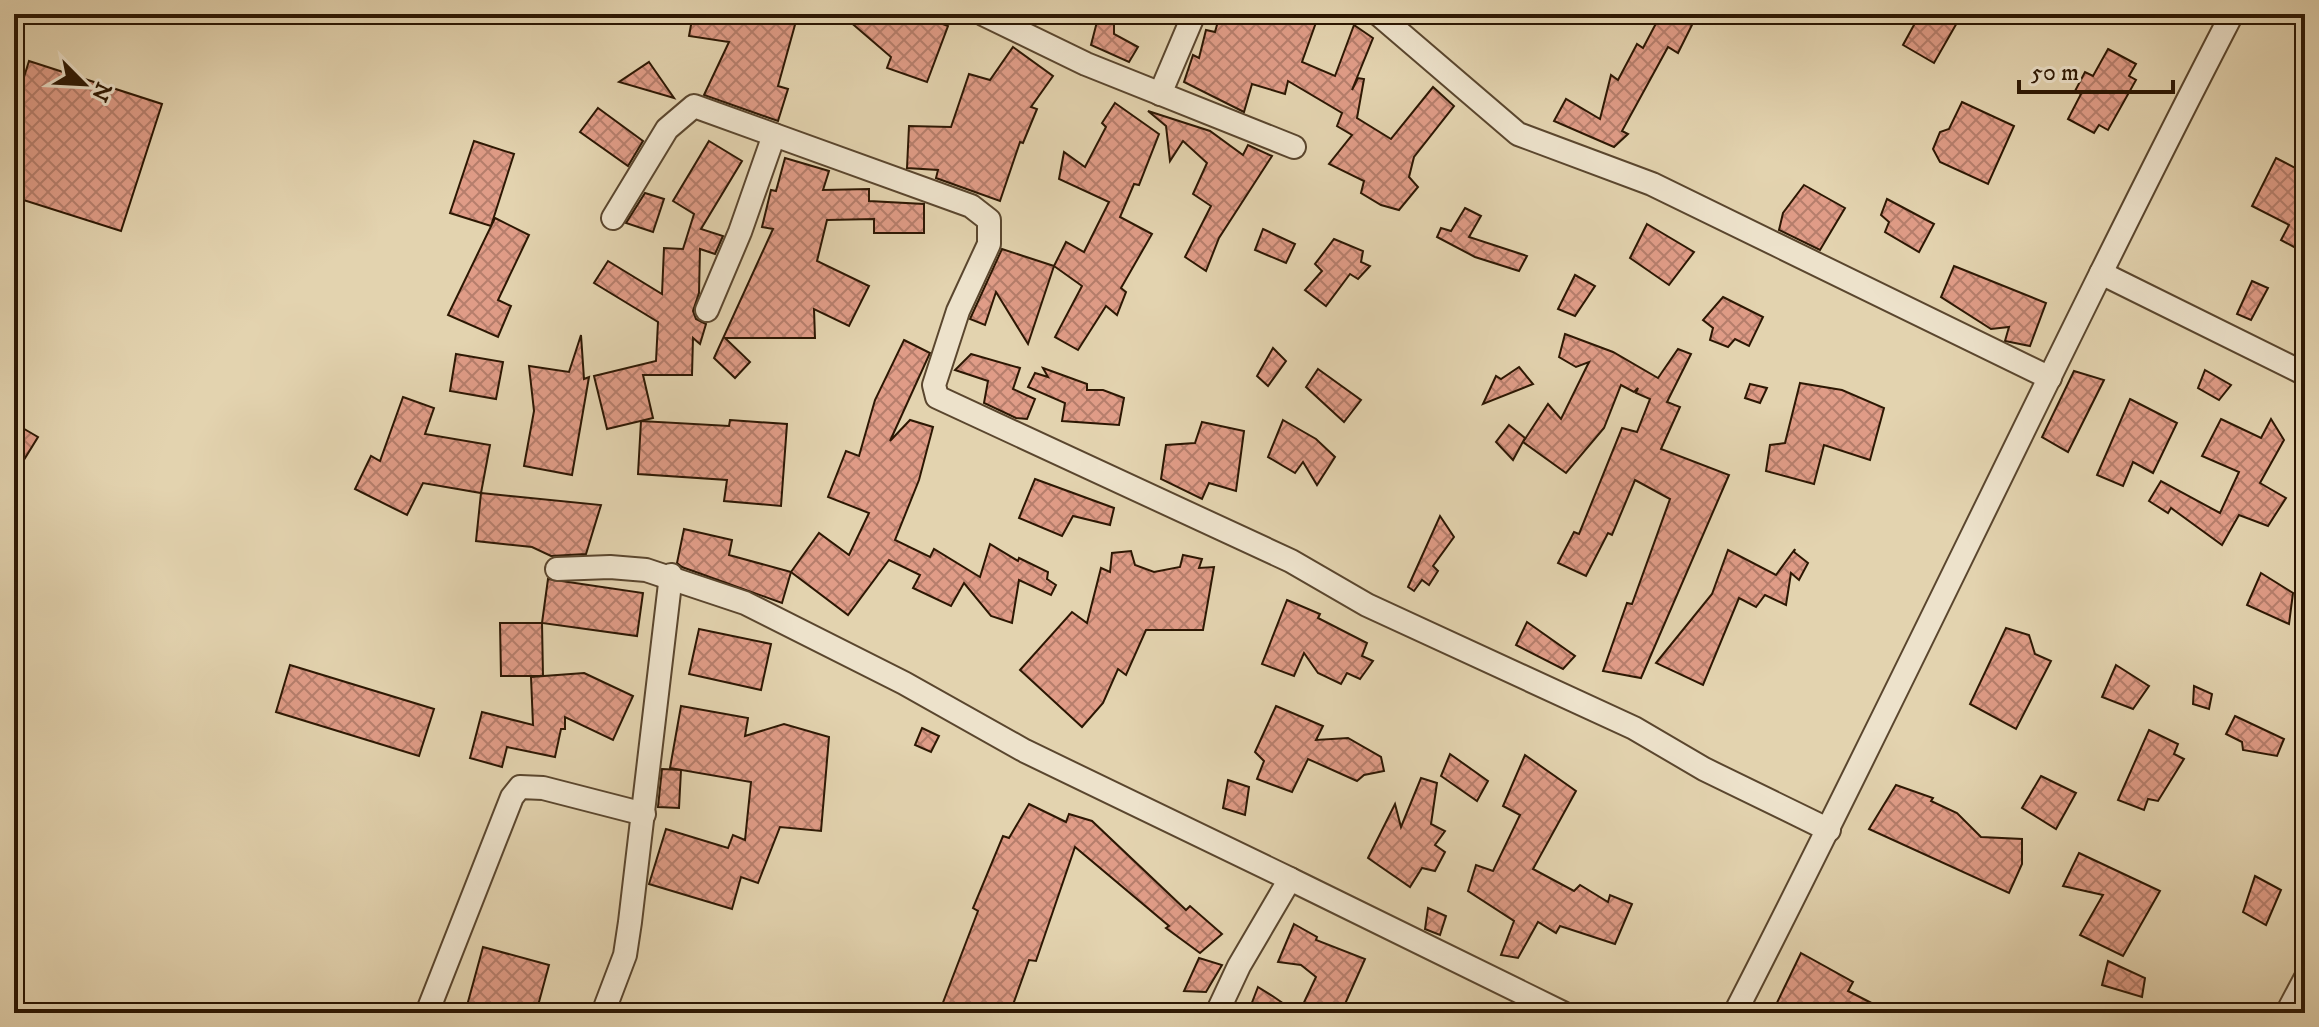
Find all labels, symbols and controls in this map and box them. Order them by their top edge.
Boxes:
north arrow [44,44,124,124]
scale bar [2019,44,2173,94]
text: 50 m [2031,58,2079,88]
text: N [85,78,117,105]

